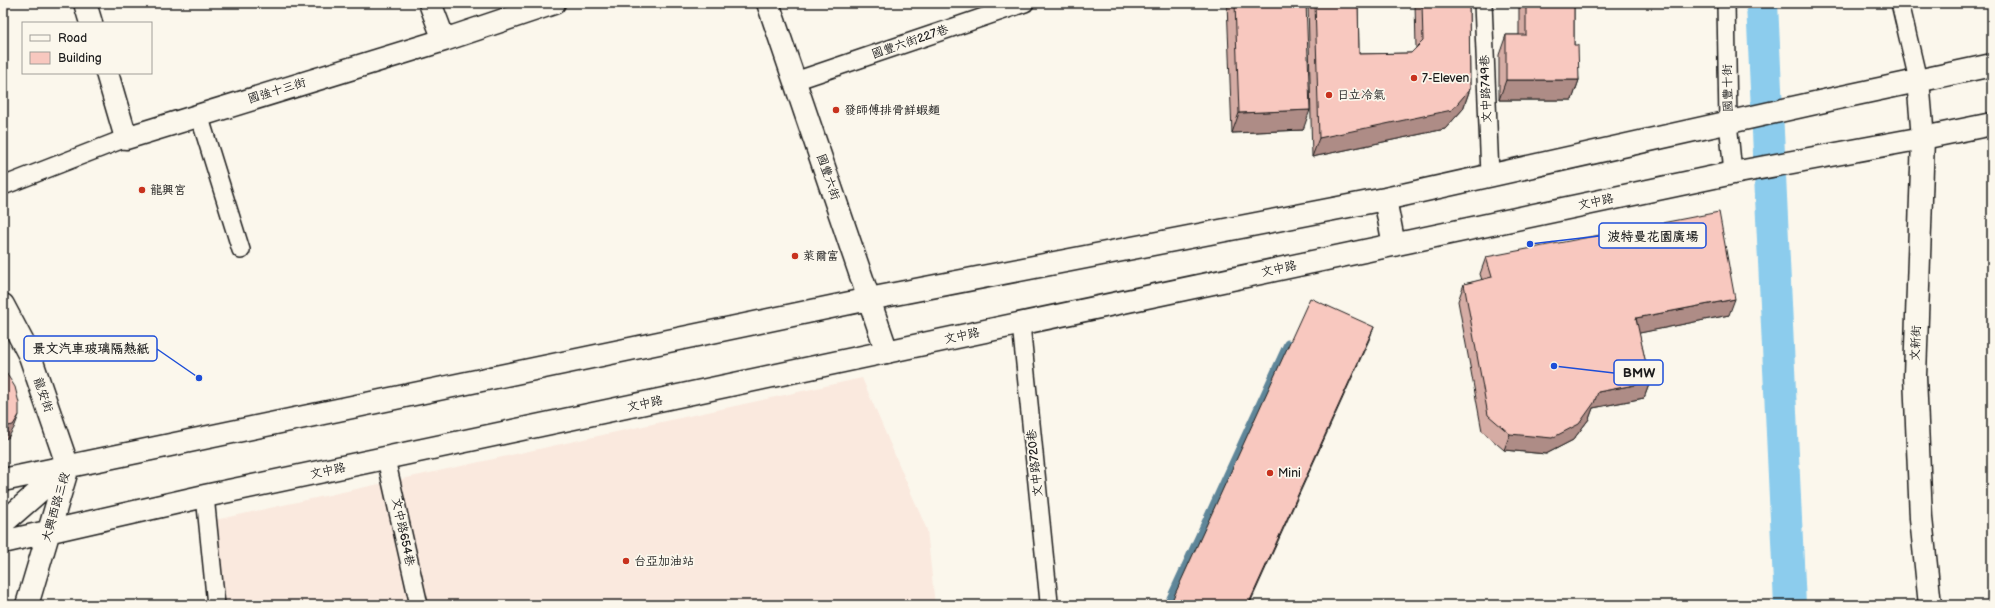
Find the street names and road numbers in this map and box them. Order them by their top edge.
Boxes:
street label: 國豐六街227巷 [870,22,950,62]
street label: 文中路749巷 [1477,55,1495,123]
street label: 國豐十街 [1720,64,1736,112]
street label: 國強十三街 [246,75,308,107]
street label: 國豐六街 [813,152,843,202]
street label: 文中路 [1577,191,1615,213]
street label: 文中路 [1260,258,1298,280]
street label: 文中路 [943,325,981,347]
street label: 文新街 [1908,325,1924,361]
street label: 龍安街 [30,376,56,414]
street label: 文中路 [626,393,664,415]
street label: 文中路720巷 [1024,428,1046,498]
street label: 文中路 [309,460,347,482]
street label: 大興西路三段 [39,470,73,544]
street label: 文中路654巷 [388,496,418,568]

